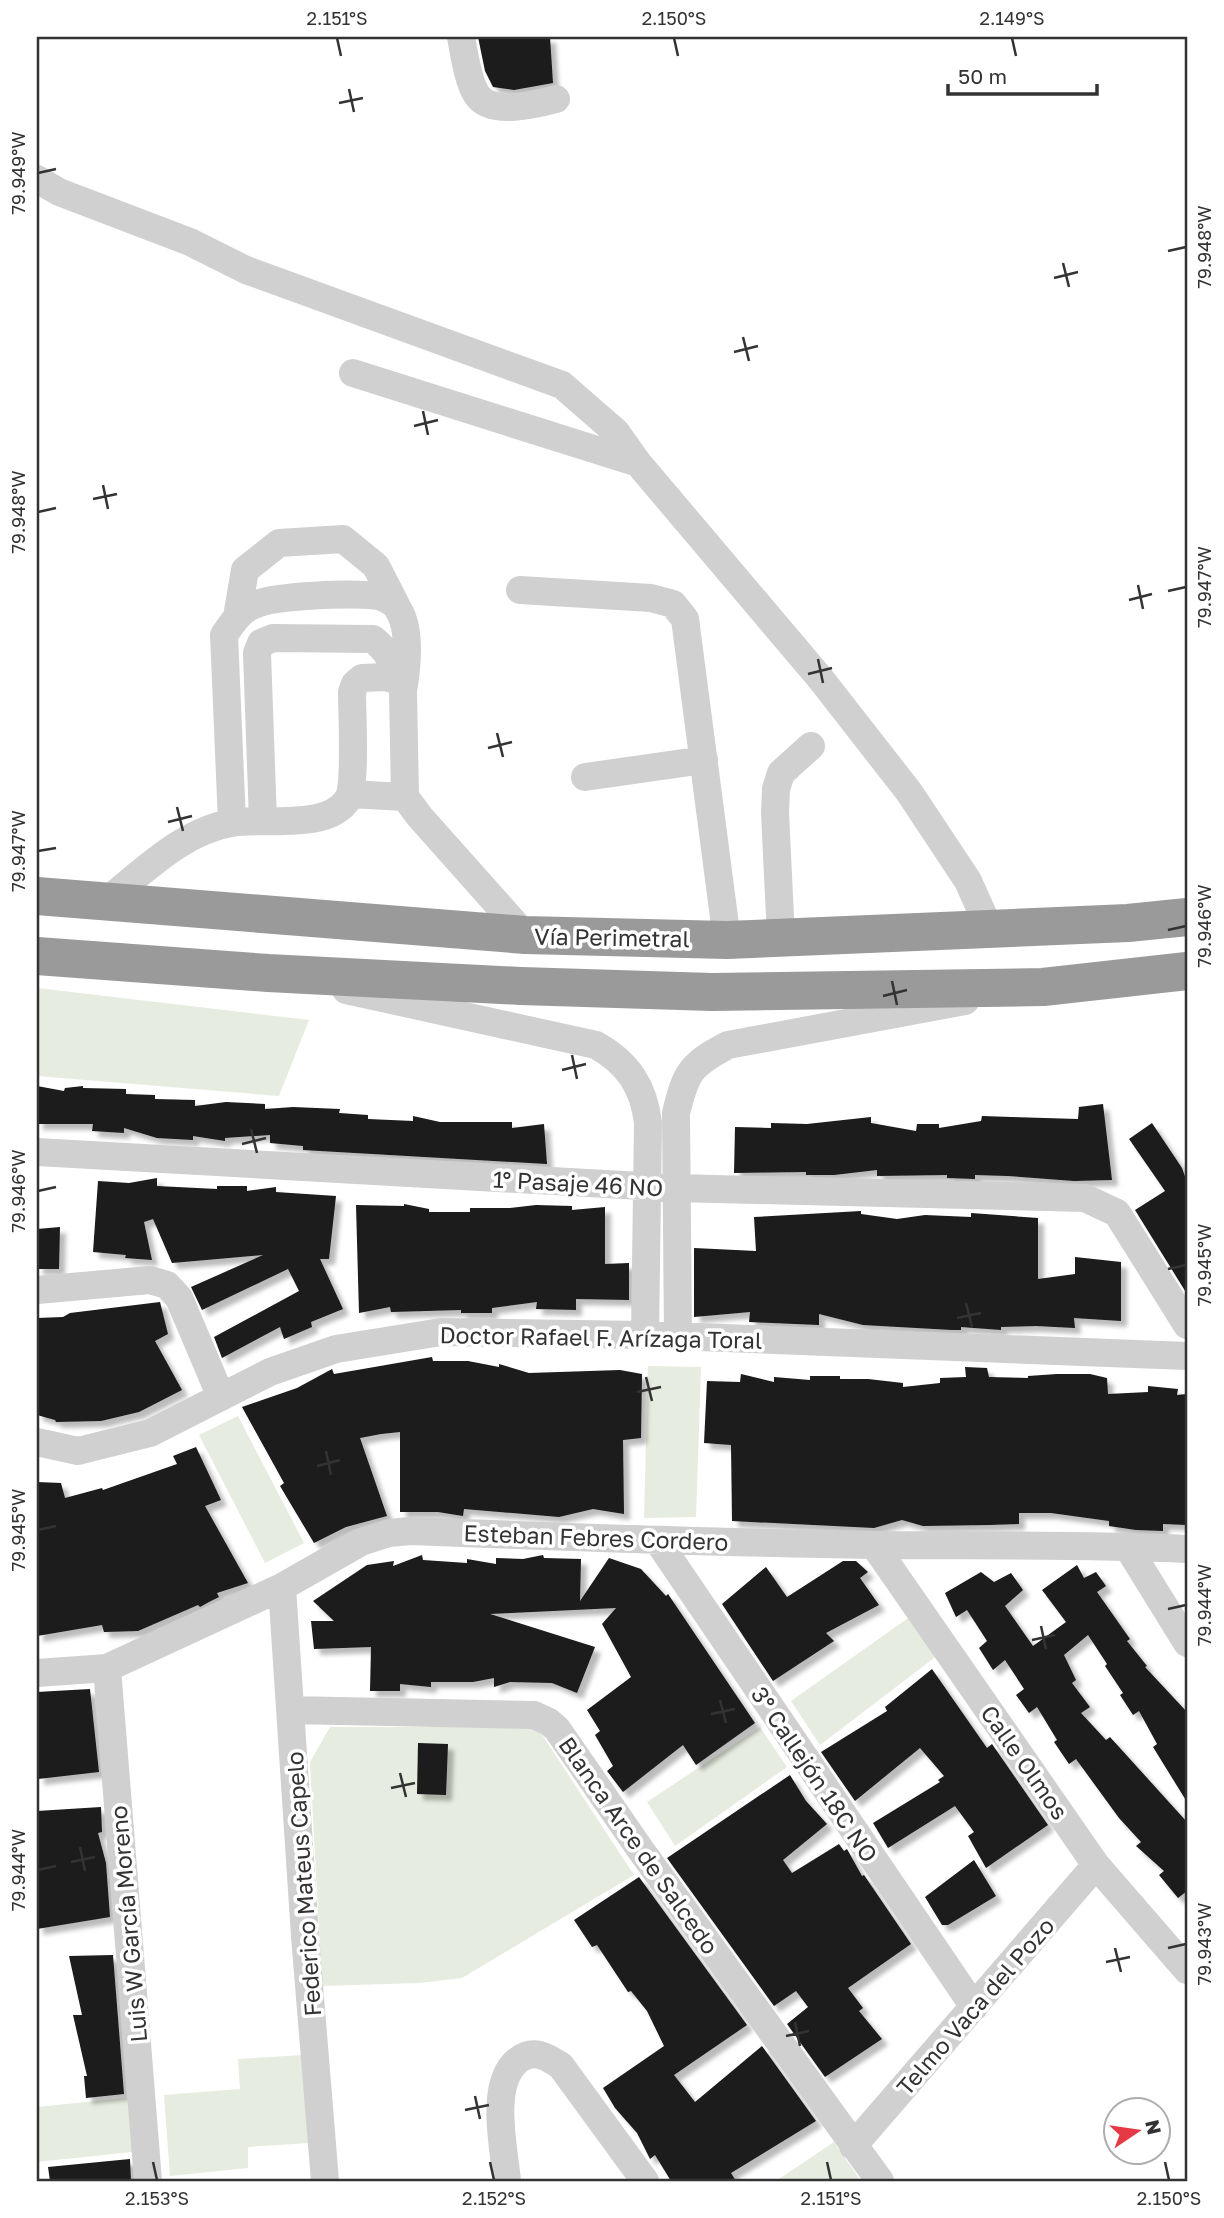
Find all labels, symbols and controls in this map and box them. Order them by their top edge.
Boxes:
text: 2.151°S [307,7,367,29]
text: 2.150°S [642,7,706,29]
text: 2.149°S [980,7,1044,29]
scale bar [948,52,1096,96]
text: 50 m [958,63,1007,89]
text: 79.949°W [7,132,29,214]
text: 79.948°W [1193,206,1215,288]
text: 79.948°W [7,471,29,553]
text: 79.947°W [1193,546,1215,628]
text: 79.947°W [7,810,29,892]
text: 79.946°W [1193,885,1215,967]
street label: Vía Perimetral [534,922,690,952]
text: 79.946°W [7,1150,29,1232]
street label: 1° Pasaje 46 NO [492,1165,664,1201]
text: 79.945°W [1193,1224,1215,1306]
street label: Doctor Rafael F. Arízaga Toral [439,1320,763,1354]
text: 79.945°W [7,1489,29,1571]
street label: Esteban Febres Cordero [463,1518,729,1556]
text: 79.944°W [1193,1564,1215,1646]
street label: 3° Callejón 18C NO [746,1681,884,1867]
street label: Calle Olmos [975,1700,1075,1824]
street label: Blanca Arce de Salcedo [553,1731,725,1959]
street label: Federico Mateus Capelo [280,1751,326,2017]
street label: Luis W García Moreno [104,1804,152,2044]
text: 79.944°W [7,1829,29,1911]
text: 79.943°W [1193,1903,1215,1985]
street label: Telmo Vaca del Pozo [890,1912,1060,2100]
north arrow [1102,2096,1172,2166]
text: N [1141,2117,1167,2137]
text: 2.153°S [125,2187,189,2209]
text: 2.152°S [462,2187,526,2209]
text: 2.151°S [801,2187,861,2209]
text: 2.150°S [1137,2187,1201,2209]

